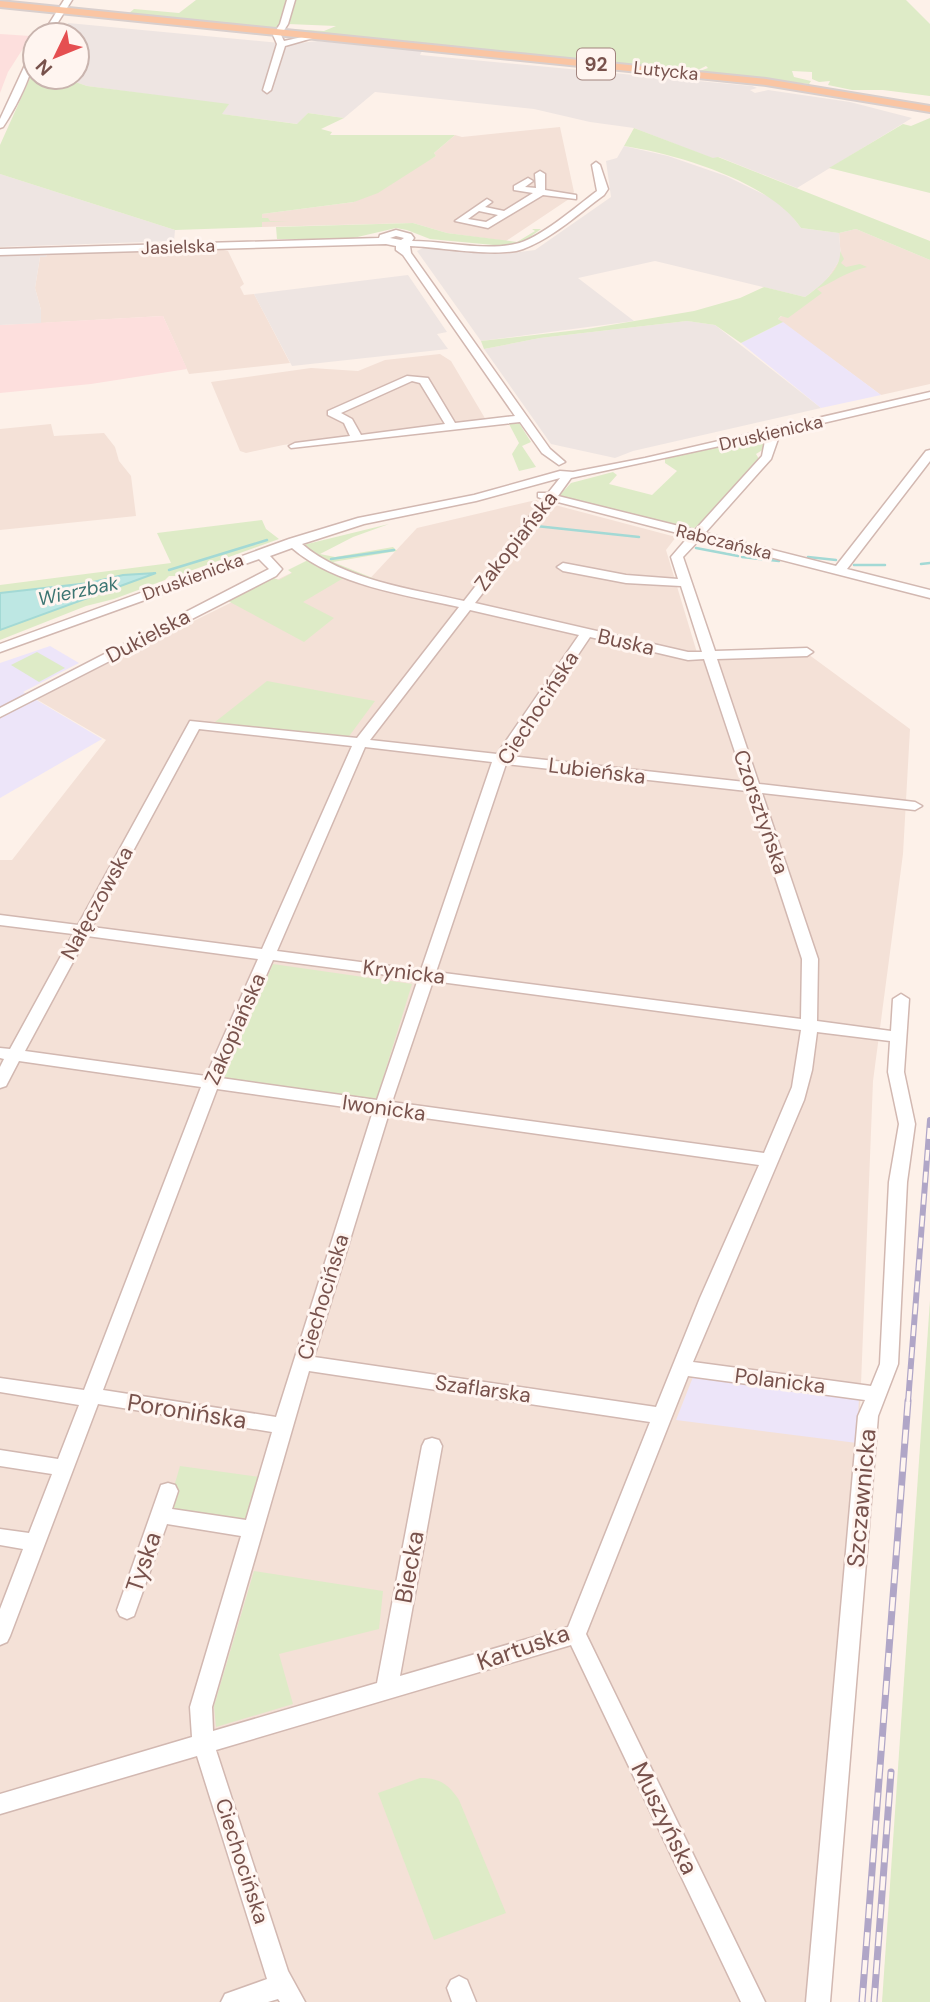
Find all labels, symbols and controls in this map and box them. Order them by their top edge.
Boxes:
north arrow [21,21,91,91]
road number: 92 [577,48,615,80]
text: N [30,54,58,81]
street label: Lutycka [632,56,700,86]
street label: Jasielska [140,234,216,260]
street label: Druskienicka [717,409,825,457]
street label: Zakopiańska [468,485,564,597]
street label: Rabczańska [674,519,774,565]
street label: Druskienicka [139,548,247,606]
water label: Wierzbak [35,570,121,612]
street label: Dukielska [101,602,195,670]
street label: Buska [595,622,657,662]
street label: Ciechocińska [491,646,585,770]
street label: Czorsztyńska [727,746,795,878]
street label: Lubieńska [547,751,647,791]
street label: Nałęczowska [54,841,140,965]
street label: Krynicka [361,953,447,991]
street label: Zakopiańska [198,969,272,1089]
street label: Iwonicka [340,1088,428,1128]
street label: Ciechocińska [291,1231,355,1363]
street label: Polanicka [733,1362,827,1400]
street label: Szaflarska [433,1368,533,1410]
street label: Poronińska [125,1386,249,1436]
street label: Szczawnicka [839,1427,883,1569]
street label: Tyska [118,1528,168,1596]
street label: Biecka [387,1529,431,1605]
street label: Kartuska [473,1617,573,1677]
street label: Muszyńska [625,1757,705,1879]
street label: Ciechocińska [209,1795,275,1927]

